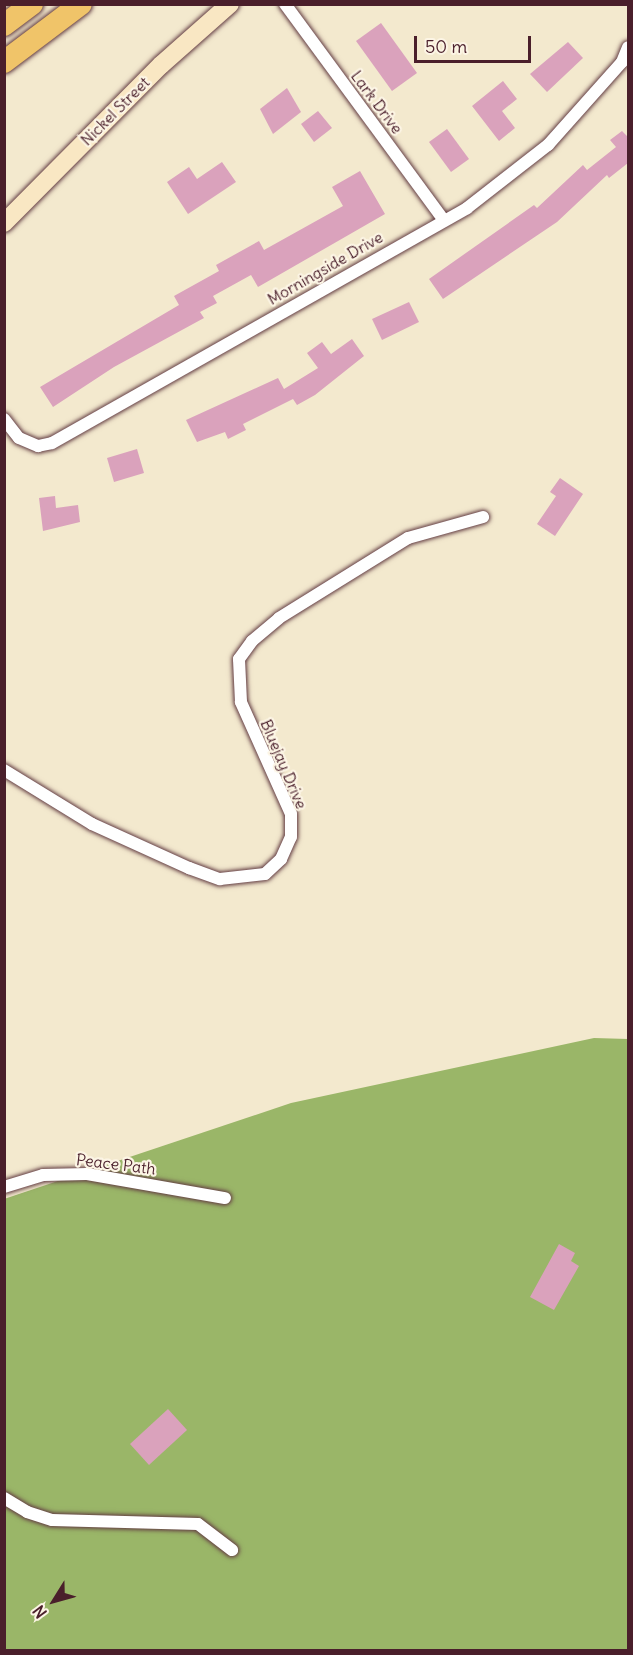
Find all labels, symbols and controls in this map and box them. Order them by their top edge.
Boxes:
scale bar [417,24,534,62]
text: 50 m [425,35,467,58]
street label: Lark Drive [347,67,407,137]
street label: Nickel Street [77,73,153,149]
street label: Morningside Drive [264,227,386,309]
street label: Bluejay Drive [257,716,311,812]
street label: Peace Path [75,1150,157,1178]
north arrow [24,1571,84,1631]
text: N [28,1601,51,1622]

